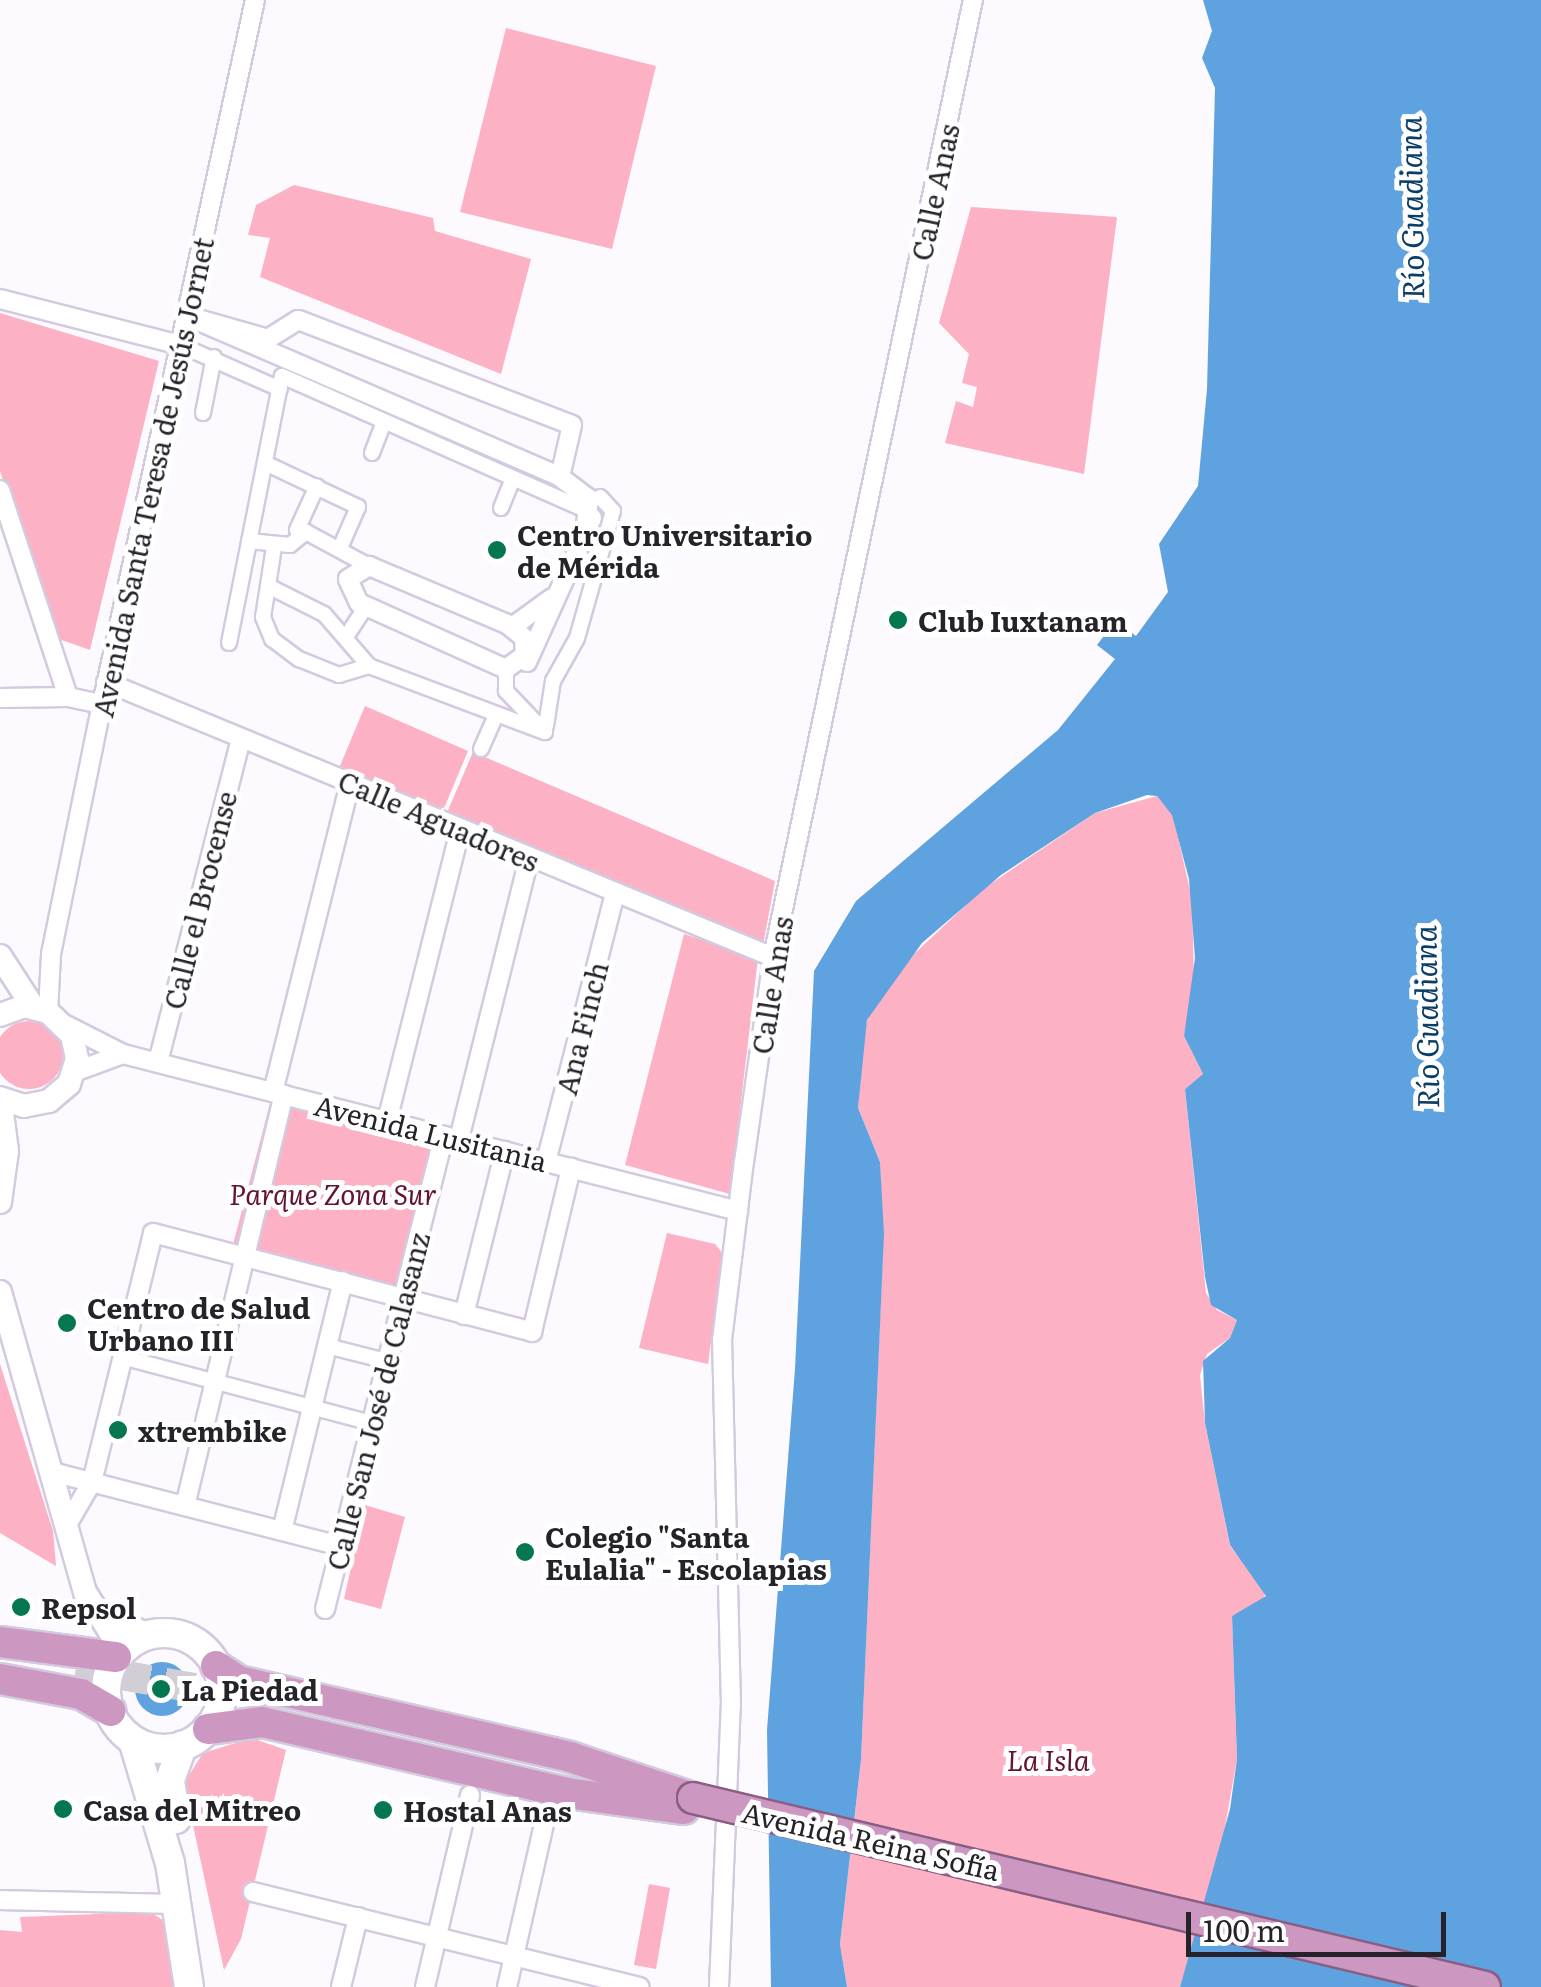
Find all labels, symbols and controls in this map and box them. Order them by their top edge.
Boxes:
water label: Río Guadiana [1390,116,1430,300]
street label: Calle Anas [903,121,965,263]
street label: Avenida Santa Teresa de Jesús Jornet [85,234,219,720]
place label: Centro Universitario de Mérida [517,517,812,583]
marker: Centro Universitario de Mérida [486,539,508,561]
place label: Club Iuxtanam [918,603,1128,637]
marker: Club Iuxtanam [887,609,909,631]
street label: Calle Aguadores [334,763,544,877]
street label: Calle el Brocense [156,788,242,1012]
street label: Calle Anas [744,914,798,1056]
water label: Río Guadiana [1405,925,1445,1109]
street label: Ana Finch [548,958,614,1098]
street label: Avenida Lusitania [311,1087,551,1177]
park label: Parque Zona Sur [229,1176,437,1210]
street label: Calle San José de Calasanz [319,1229,435,1573]
place label: Centro de Salud Urbano III [87,1290,311,1356]
marker: Centro de Salud Urbano III [56,1312,78,1334]
place label: xtrembike [138,1413,287,1447]
marker: xtrembike [107,1419,129,1441]
place label: Colegio "Santa Eulalia" - Escolapias [545,1519,827,1585]
marker: Colegio "Santa Eulalia" - Escolapias [514,1541,536,1563]
place label: Repsol [41,1590,137,1624]
marker: Repsol [10,1596,32,1618]
place label: La Piedad [181,1672,318,1706]
marker: La Piedad [150,1678,172,1700]
park label: La Isla [1006,1742,1090,1776]
place label: Casa del Mitreo [83,1792,301,1826]
place label: Hostal Anas [403,1793,572,1827]
street label: Avenida Reina Sofía [739,1794,1003,1886]
marker: Casa del Mitreo [52,1798,74,1820]
marker: Hostal Anas [372,1799,394,1821]
scale bar [1191,1892,1451,1954]
text: 100 m [1203,1907,1285,1951]

